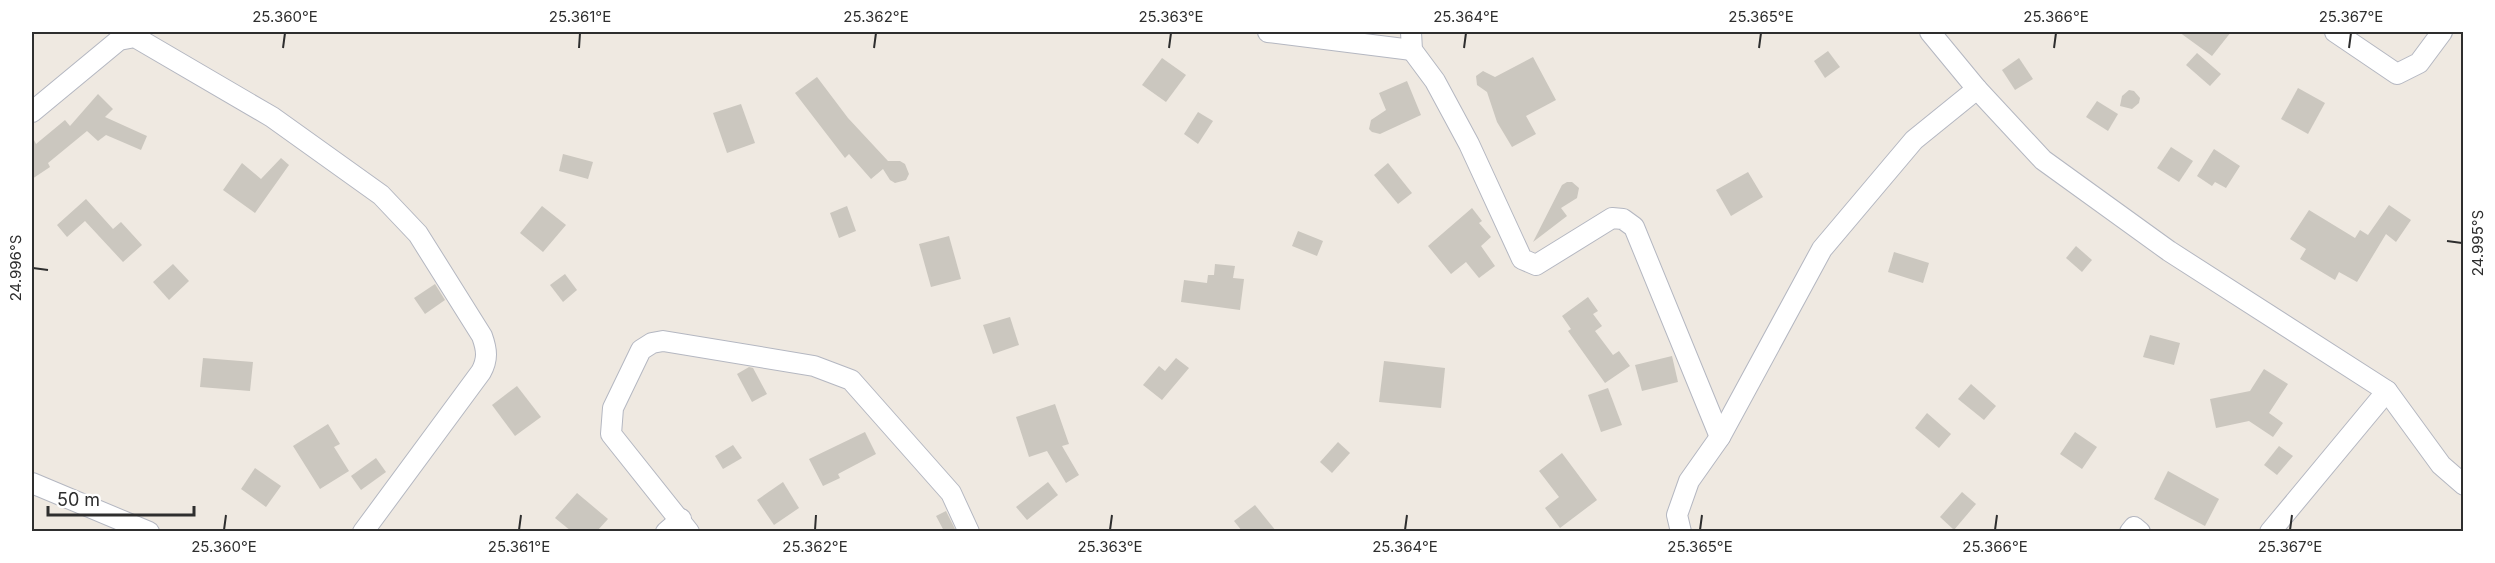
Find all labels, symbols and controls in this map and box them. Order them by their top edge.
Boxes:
text: 25.360°E [252,7,318,26]
text: 25.361°E [549,7,611,26]
text: 25.362°E [843,7,909,26]
text: 25.363°E [1138,7,1204,26]
text: 25.364°E [1433,7,1499,26]
text: 25.365°E [1728,7,1794,26]
text: 25.366°E [2023,7,2089,26]
text: 25.367°E [2319,7,2383,26]
text: 24.995°S [2468,210,2487,276]
text: 24.996°S [6,235,25,301]
scale bar [48,479,194,517]
text: 50 m [57,489,100,510]
text: 25.360°E [191,537,257,556]
text: 25.361°E [488,537,550,556]
text: 25.362°E [782,537,848,556]
text: 25.363°E [1077,537,1143,556]
text: 25.364°E [1372,537,1438,556]
text: 25.365°E [1667,537,1733,556]
text: 25.366°E [1962,537,2028,556]
text: 25.367°E [2258,537,2322,556]

